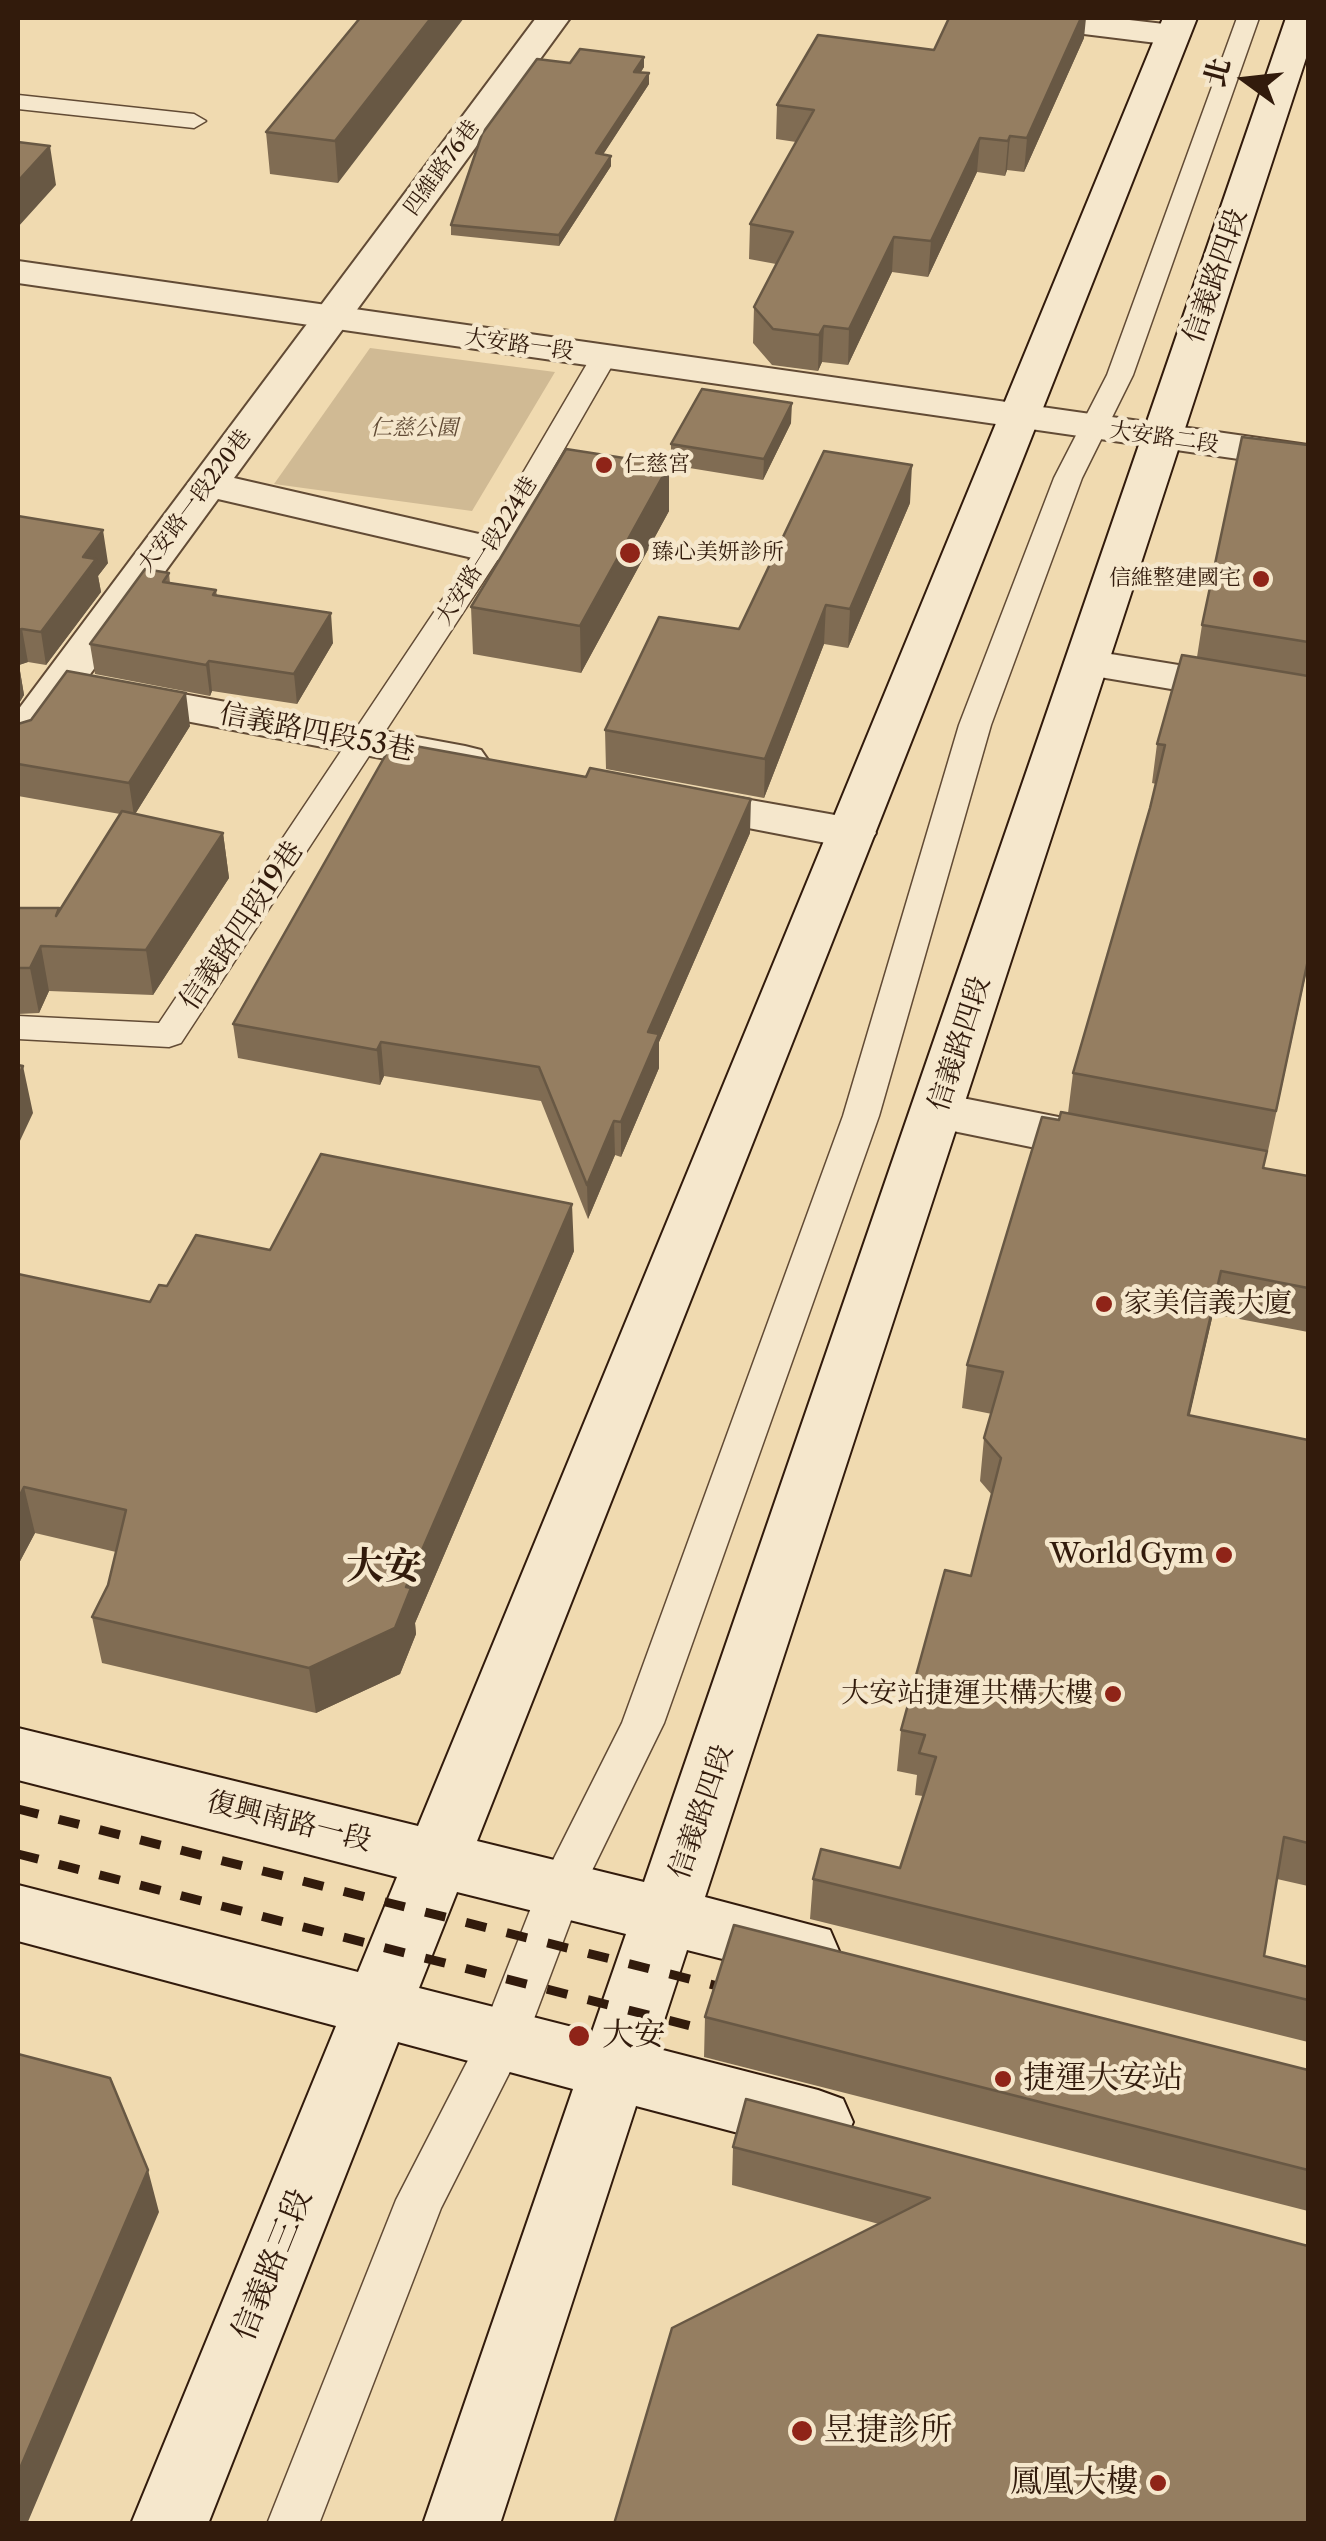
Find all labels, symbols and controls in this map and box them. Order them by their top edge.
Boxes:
north arrow [1196,30,1296,130]
text: 北 [1197,54,1237,90]
street label: 四維路76巷 [399,115,485,221]
street label: 信義路四段 [1177,204,1255,348]
street label: 大安路一段 [463,324,575,366]
park label: 仁慈公園 [370,416,458,442]
street label: 大安路二段 [1108,417,1220,459]
street label: 大安路一段220巷 [133,425,257,577]
place label: 仁慈宮 [624,452,690,478]
marker: 仁慈宮 [593,454,615,476]
street label: 大安路一段224巷 [431,472,543,630]
marker: 臻心美妍診所 [617,540,643,566]
place label: 臻心美妍診所 [652,540,784,566]
place label: 信維整建國宅 [1109,566,1241,592]
marker: 信維整建國宅 [1250,568,1272,590]
street label: 信義路四段53巷 [216,698,418,768]
street label: 信義路四段19巷 [173,835,311,1017]
street label: 信義路四段 [922,972,998,1116]
place label: 家美信義大廈 [1124,1287,1292,1321]
marker: 家美信義大廈 [1093,1293,1115,1315]
place label: World Gym [1050,1538,1204,1572]
marker: World Gym [1213,1544,1235,1566]
district label: 大安 [346,1545,422,1591]
place label: 大安站捷運共構大樓 [841,1677,1093,1711]
marker: 大安站捷運共構大樓 [1102,1683,1124,1705]
street label: 信義路四段 [663,1740,741,1884]
street label: 復興南路一段 [203,1785,375,1859]
place label: 大安 [602,2017,666,2055]
marker: 大安 [566,2023,592,2049]
place label: 捷運大安站 [1023,2060,1183,2098]
marker: 捷運大安站 [992,2068,1014,2090]
street label: 信義路三段 [225,2184,321,2346]
place label: 昱捷診所 [824,2412,952,2450]
marker: 昱捷診所 [789,2418,815,2444]
place label: 鳳凰大樓 [1010,2464,1138,2502]
marker: 鳳凰大樓 [1147,2472,1169,2494]

